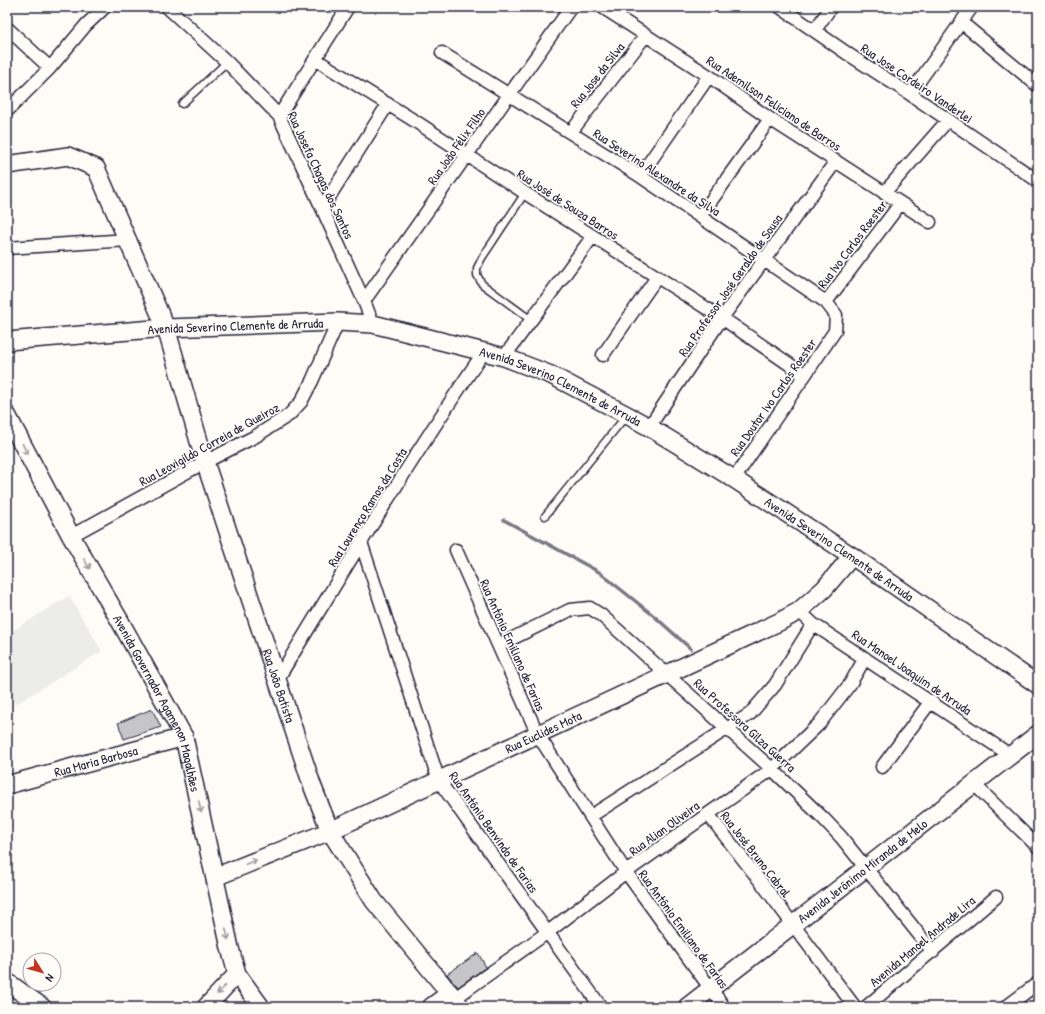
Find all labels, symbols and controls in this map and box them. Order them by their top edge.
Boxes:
street label: Rua Jose da Silva [566,39,628,111]
street label: Rua Jose Cordeiro Vanderlei [858,39,976,127]
street label: Rua Ademilson Feliciano de Barros [703,51,845,155]
street label: Rua João Félix Filho [423,104,489,188]
street label: Rua Josefa Chagas dos Santos [284,108,358,242]
street label: Rua Severino Alexandre da Silva [590,124,724,220]
street label: Rua José de Souza Barros [514,164,622,244]
street label: Rua Ivo Carlos Roester [813,196,891,292]
street label: Rua Professor José Geraldo de Sousa [674,210,786,360]
street label: Avenida Severino Clemente de Arruda [147,314,324,338]
street label: Rua Doutor Ivo Carlos Roester [726,335,820,459]
street label: Avenida Severino Clemente de Arruda [478,342,644,430]
street label: Rua Leovigildo Correia de Queiroz [136,398,283,490]
one-way arrow [22,443,30,455]
street label: Rua Lourenço Ramos da Costa [323,444,411,570]
street label: Avenida Severino Clemente de Arruda [761,492,917,605]
one-way arrow [83,558,91,570]
street label: Rua Antônio Emiliano de Farias [476,576,550,714]
street label: Avenida Governador Agamenon Magalhães [109,611,205,793]
street label: Rua Manoel Joaquim de Arruda [849,625,975,719]
street label: Rua João Batista [259,647,300,725]
street label: Rua Professora Gilza Guerra [690,674,800,776]
street label: Rua Euclides Mota [502,706,584,757]
street label: Rua Maria Barbosa [52,741,139,781]
street label: Rua Antônio Benvindo de Farias [445,768,543,896]
street label: Rua Alian Oliveira [625,796,703,860]
one-way arrow [197,800,205,813]
street label: Rua José Bruno Cabral [717,807,796,901]
street label: Avenida Jerônimo Miranda de Melo [794,815,931,927]
one-way arrow [245,858,257,866]
street label: Rua Antônio Emiliano de Farias [635,866,733,992]
street label: Avenida Manoel Andrade Lira [865,891,979,991]
one-way arrow [223,927,231,940]
north arrow [22,952,62,992]
text: N [43,971,57,985]
one-way arrow [217,985,226,996]

